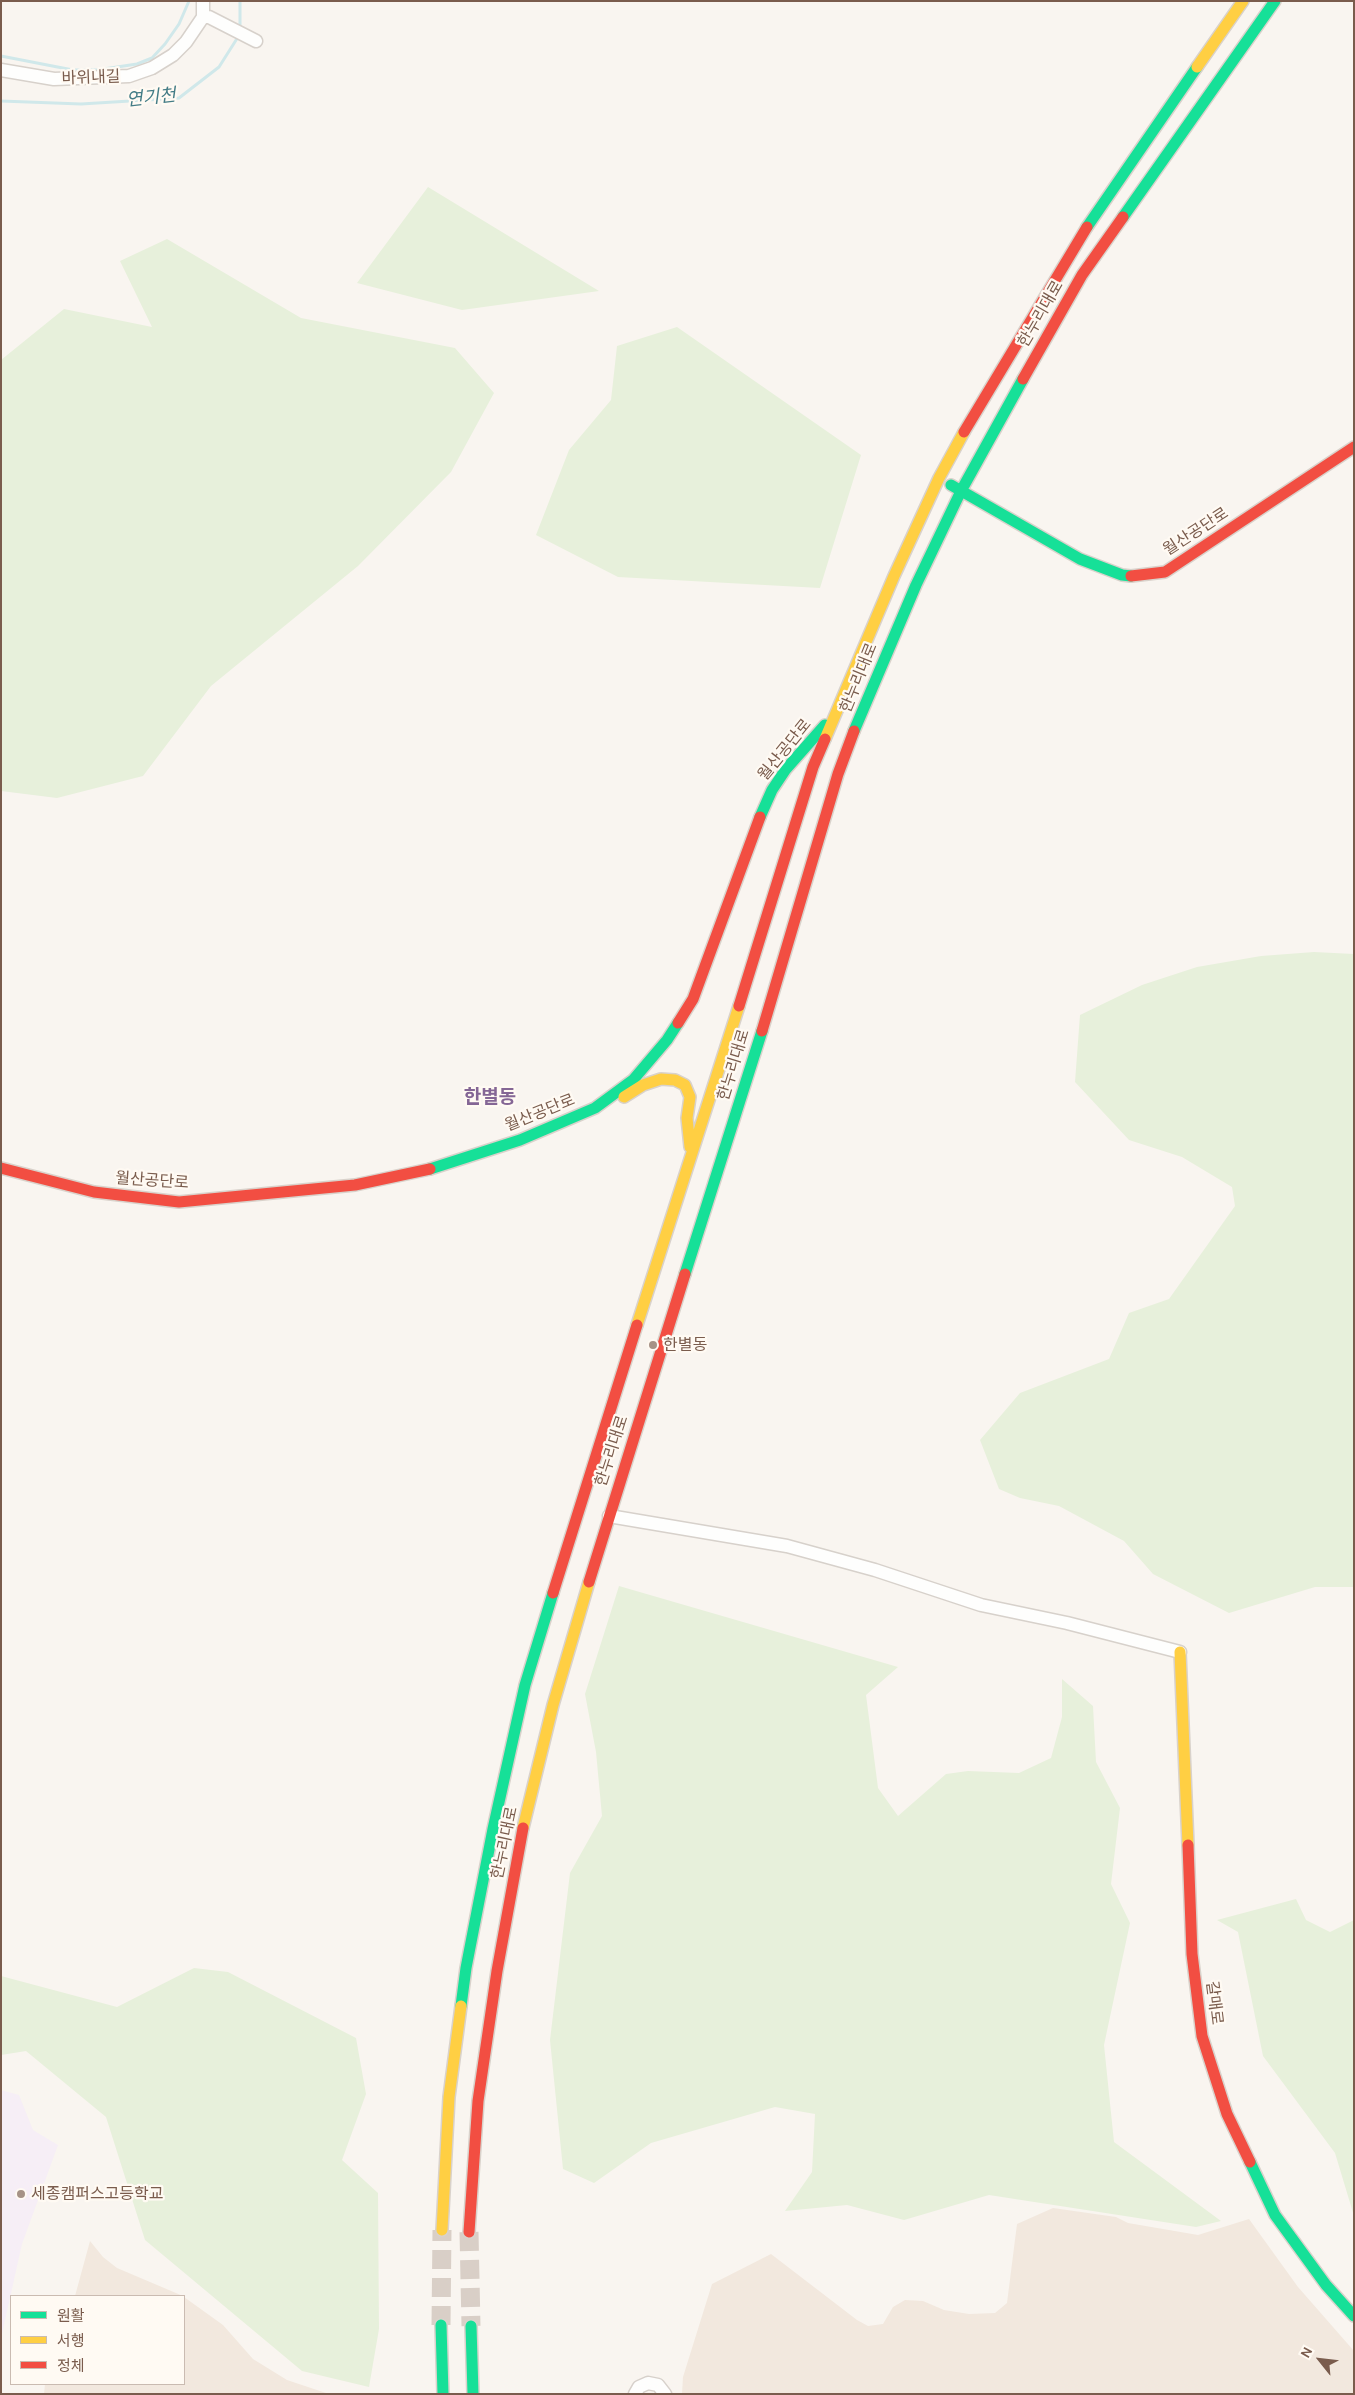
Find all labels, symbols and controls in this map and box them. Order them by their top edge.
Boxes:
street label: 바위내길 [61,67,121,89]
water label: 연기천 [125,85,177,111]
street label: 한누리대로 [1014,277,1068,351]
street label: 월산공단로 [1160,504,1232,560]
street label: 한누리대로 [836,640,882,716]
street label: 월산공단로 [754,715,816,785]
street label: 한누리대로 [714,1027,754,1103]
district label: 한별동 [464,1087,516,1109]
street label: 월산공단로 [502,1090,578,1136]
street label: 월산공단로 [115,1169,189,1193]
place label: 한별동 [663,1335,707,1355]
marker: 한별동 [647,1339,659,1351]
street label: 한누리대로 [591,1413,633,1489]
street label: 한누리대로 [488,1805,522,1881]
street label: 갈매로 [1202,1980,1226,2026]
place label: 세종캠퍼스고등학교 [31,2184,163,2204]
marker: 세종캠퍼스고등학교 [15,2188,27,2200]
legend [10,2295,185,2385]
text: 원활 [57,2307,85,2325]
text: 서행 [57,2332,85,2350]
north arrow [1295,2335,1345,2385]
text: N [1297,2344,1316,2361]
text: 정체 [57,2357,85,2375]

